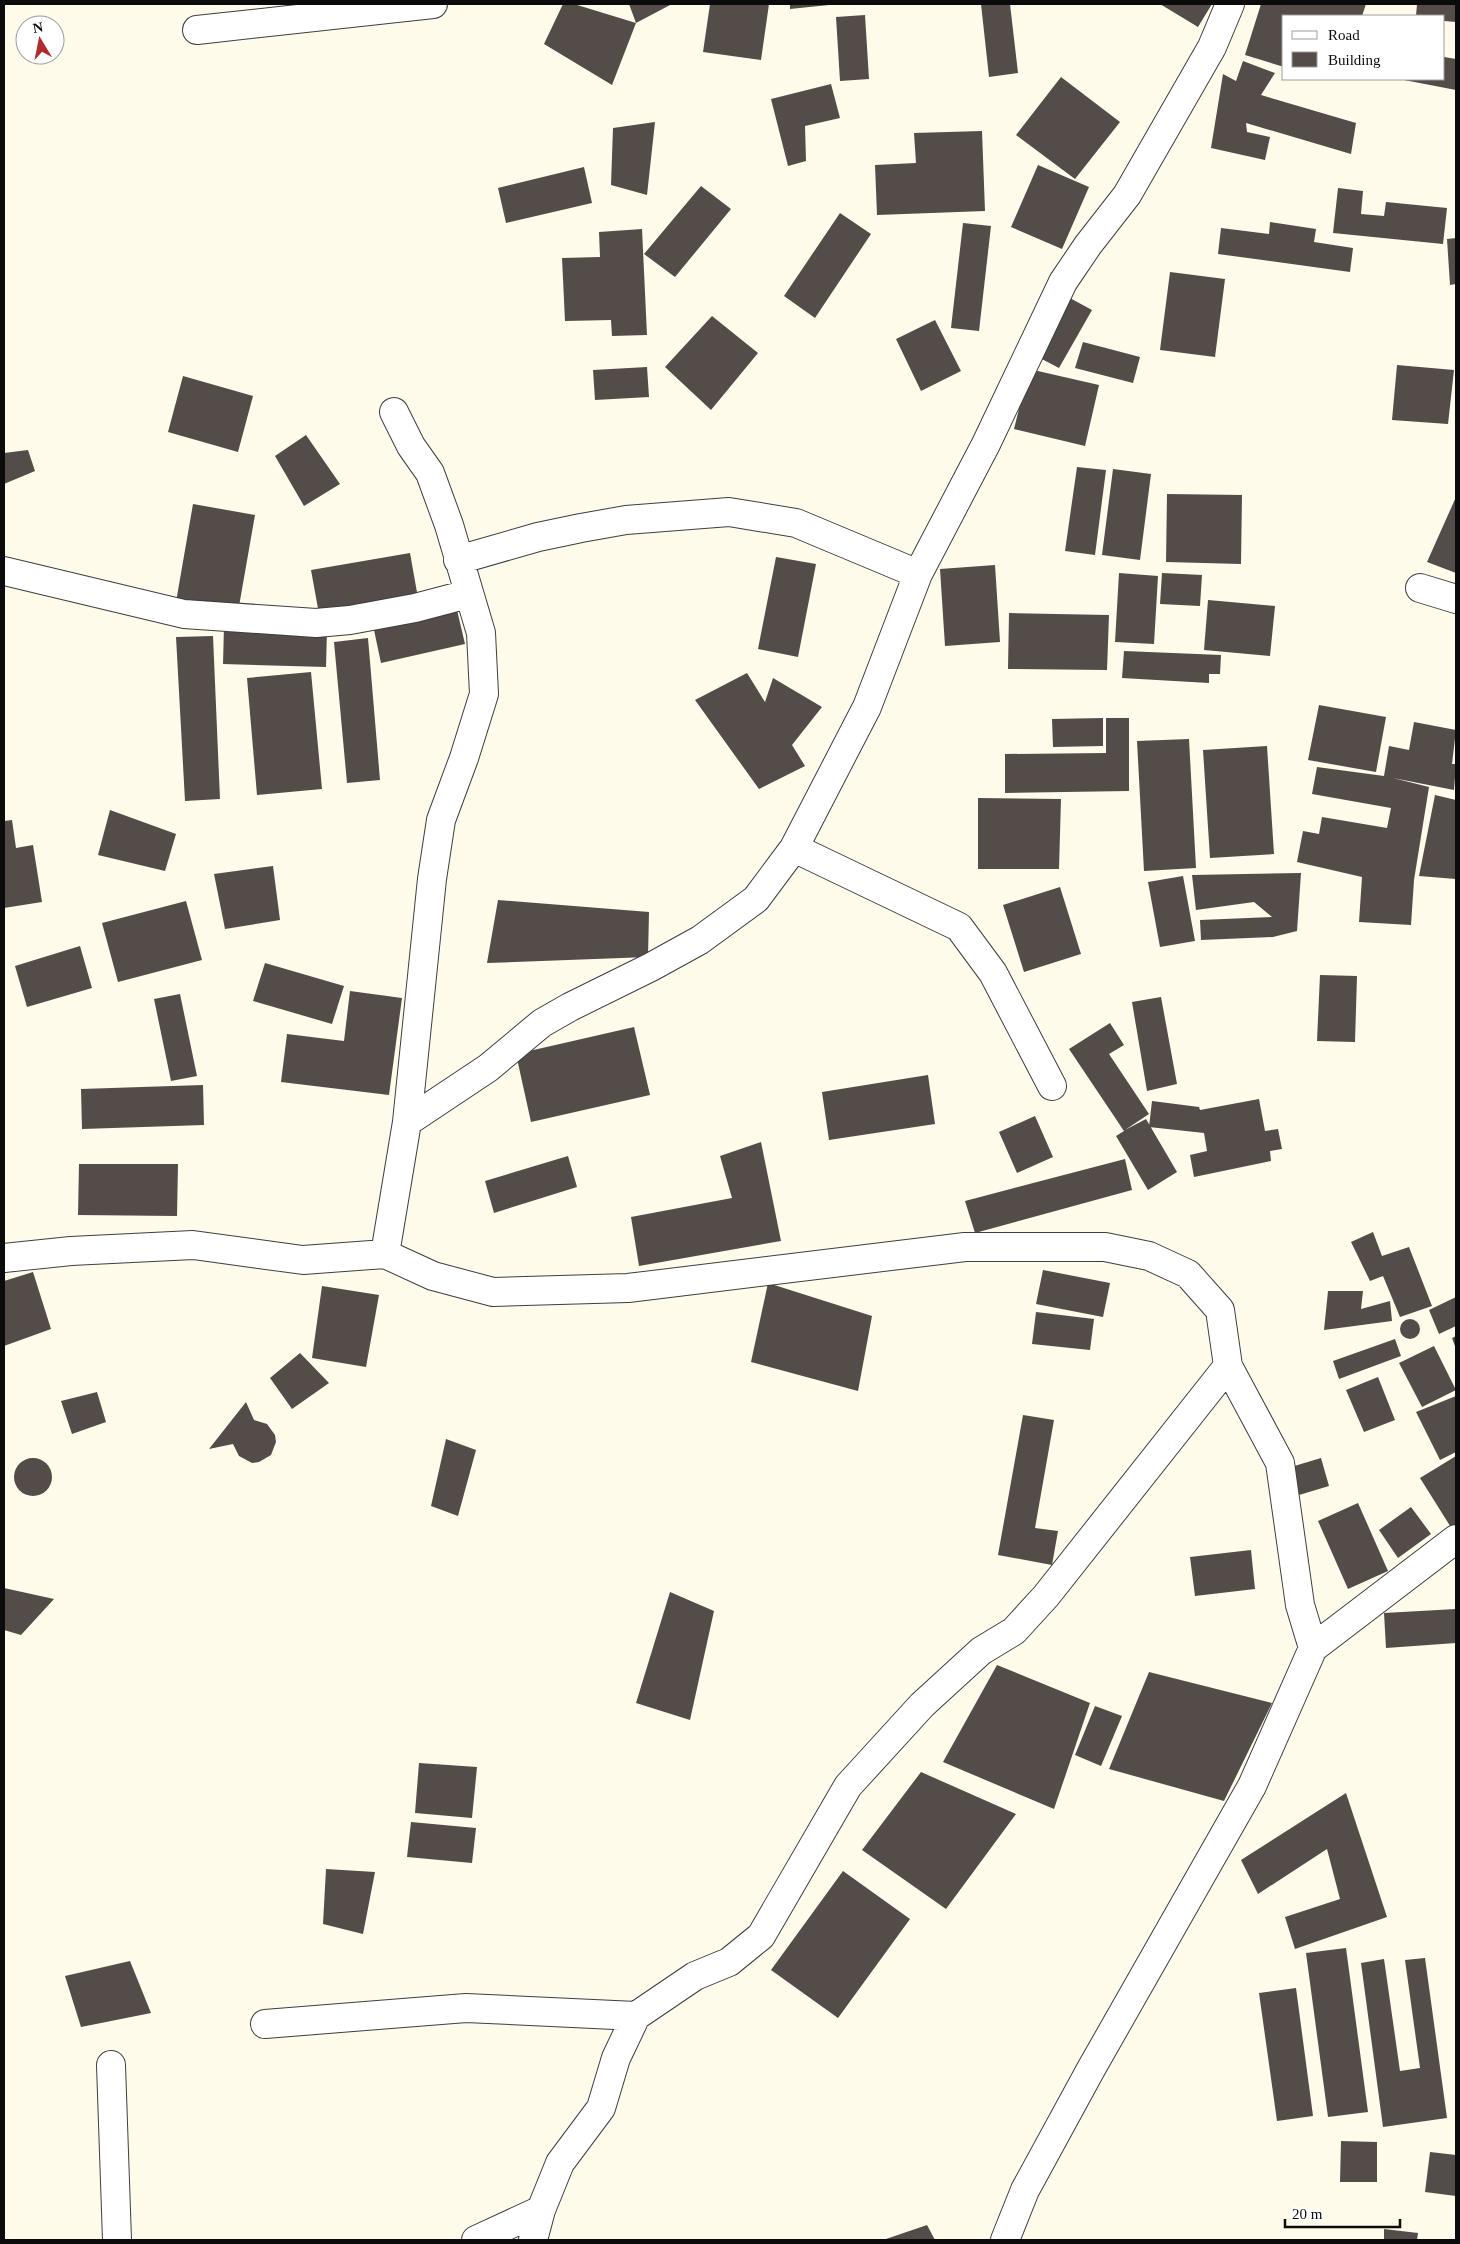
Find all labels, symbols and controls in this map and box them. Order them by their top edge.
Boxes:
north arrow [15,15,65,65]
legend [1282,15,1445,80]
text: N [32,19,44,36]
text: Road [1328,27,1360,43]
text: Building [1328,52,1381,68]
scale bar [1285,2196,1400,2228]
text: 20 m [1292,2206,1323,2222]

